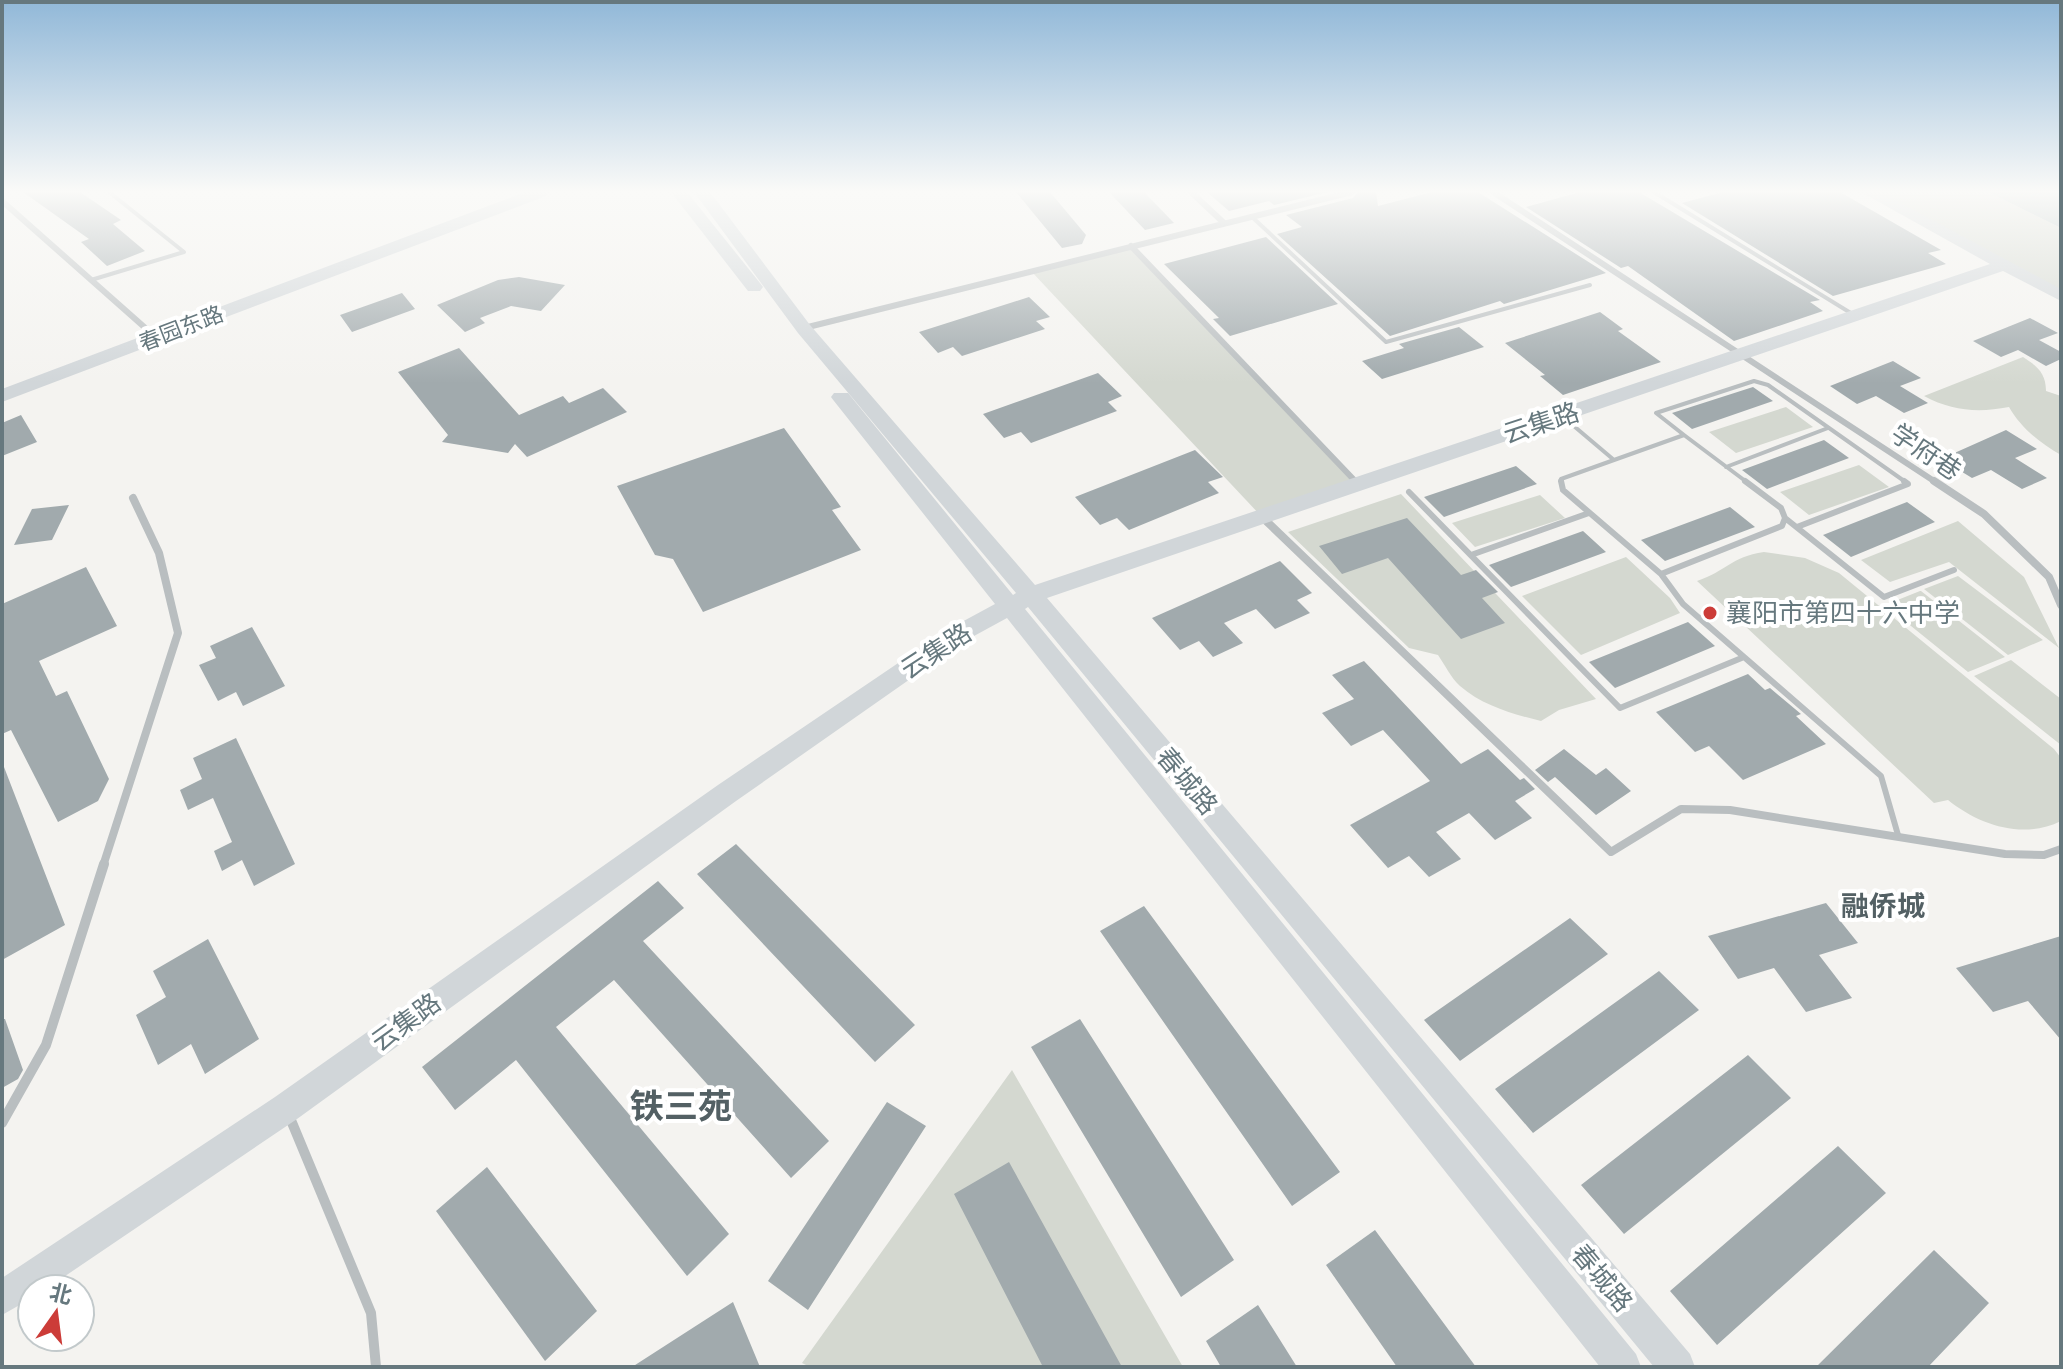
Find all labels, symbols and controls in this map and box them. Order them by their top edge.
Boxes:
street label: 春园东路 [135,299,226,355]
street label: 云集路 [1499,395,1582,448]
street label: 学府巷 [1886,416,1968,485]
place label: 襄阳市第四十六中学 [1726,596,1960,627]
marker: 襄阳市第四十六中学 [1701,604,1719,622]
street label: 云集路 [894,615,976,684]
street label: 春城路 [1151,740,1225,820]
district label: 融侨城 [1841,888,1925,922]
street label: 云集路 [364,985,446,1056]
district label: 铁三苑 [630,1084,732,1125]
street label: 春城路 [1566,1237,1640,1317]
north arrow [16,1273,96,1353]
text: 北 [47,1277,75,1308]

